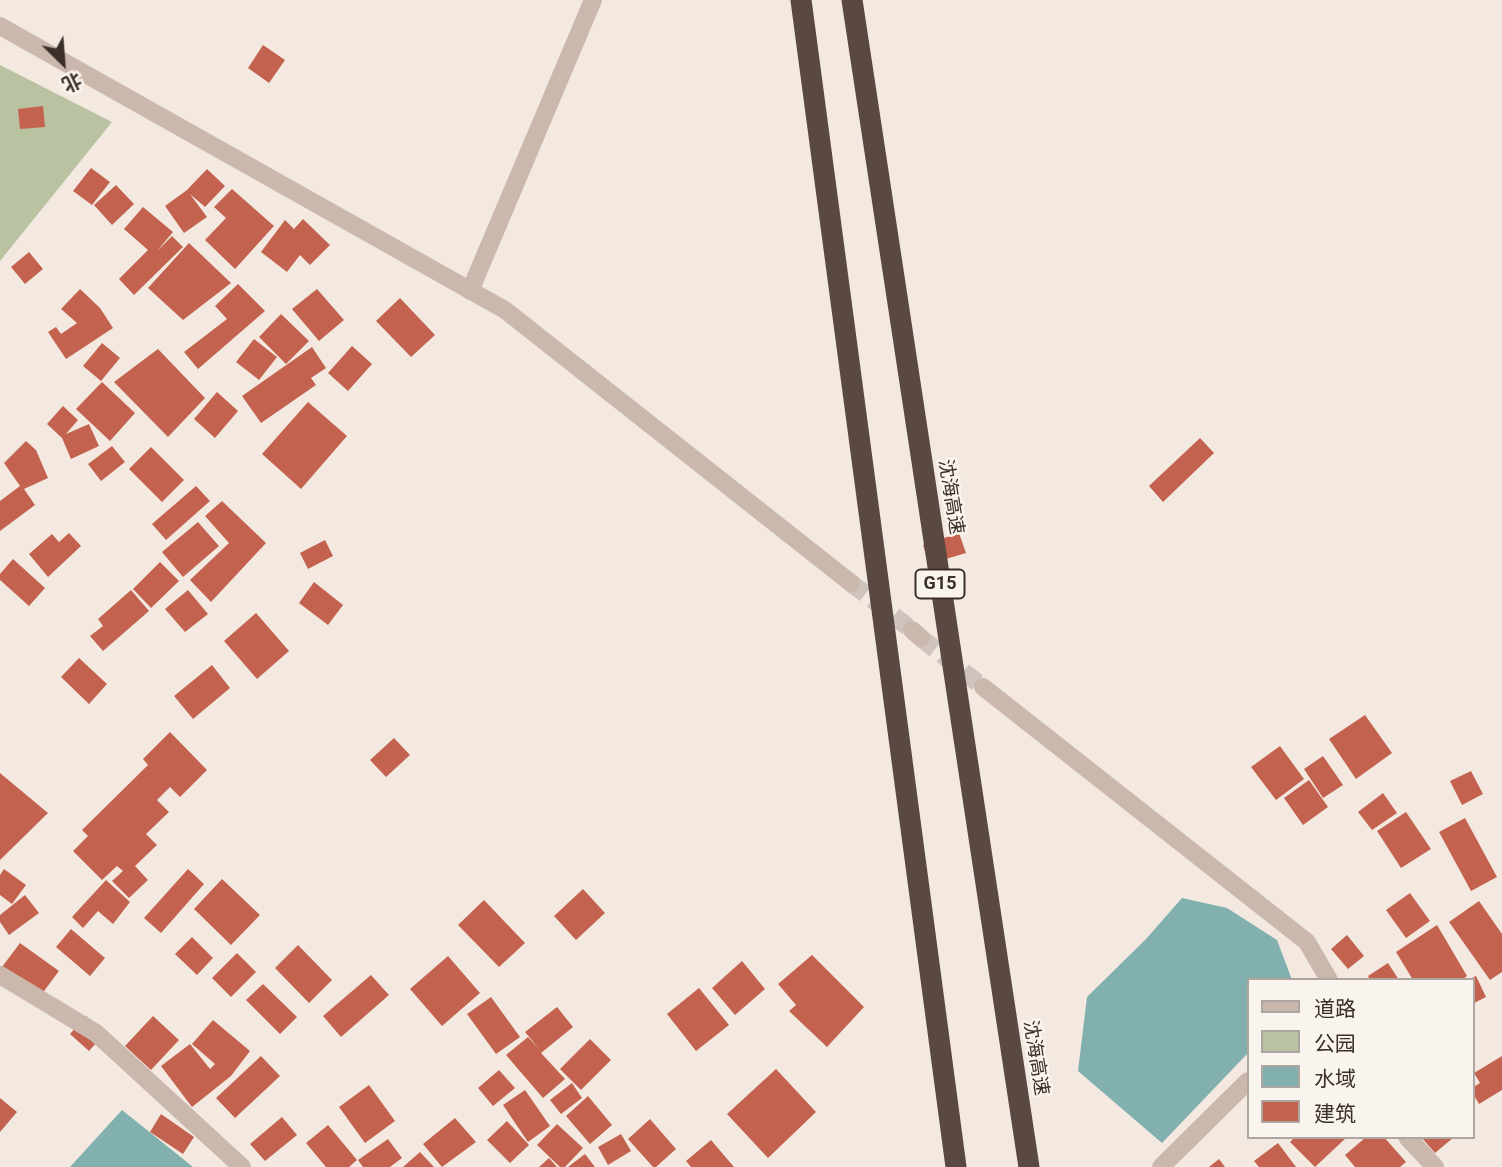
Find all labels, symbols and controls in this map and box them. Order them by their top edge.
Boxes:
north arrow [28,28,98,98]
text: 北 [59,68,86,97]
street label: 沈海高速 [933,458,967,536]
road number: G15 [916,570,964,598]
legend [1246,978,1474,1139]
text: 道路 [1314,997,1356,1021]
street label: 沈海高速 [1018,1019,1052,1097]
text: 公园 [1314,1032,1356,1056]
text: 水域 [1314,1067,1356,1091]
text: 建筑 [1314,1102,1356,1126]

